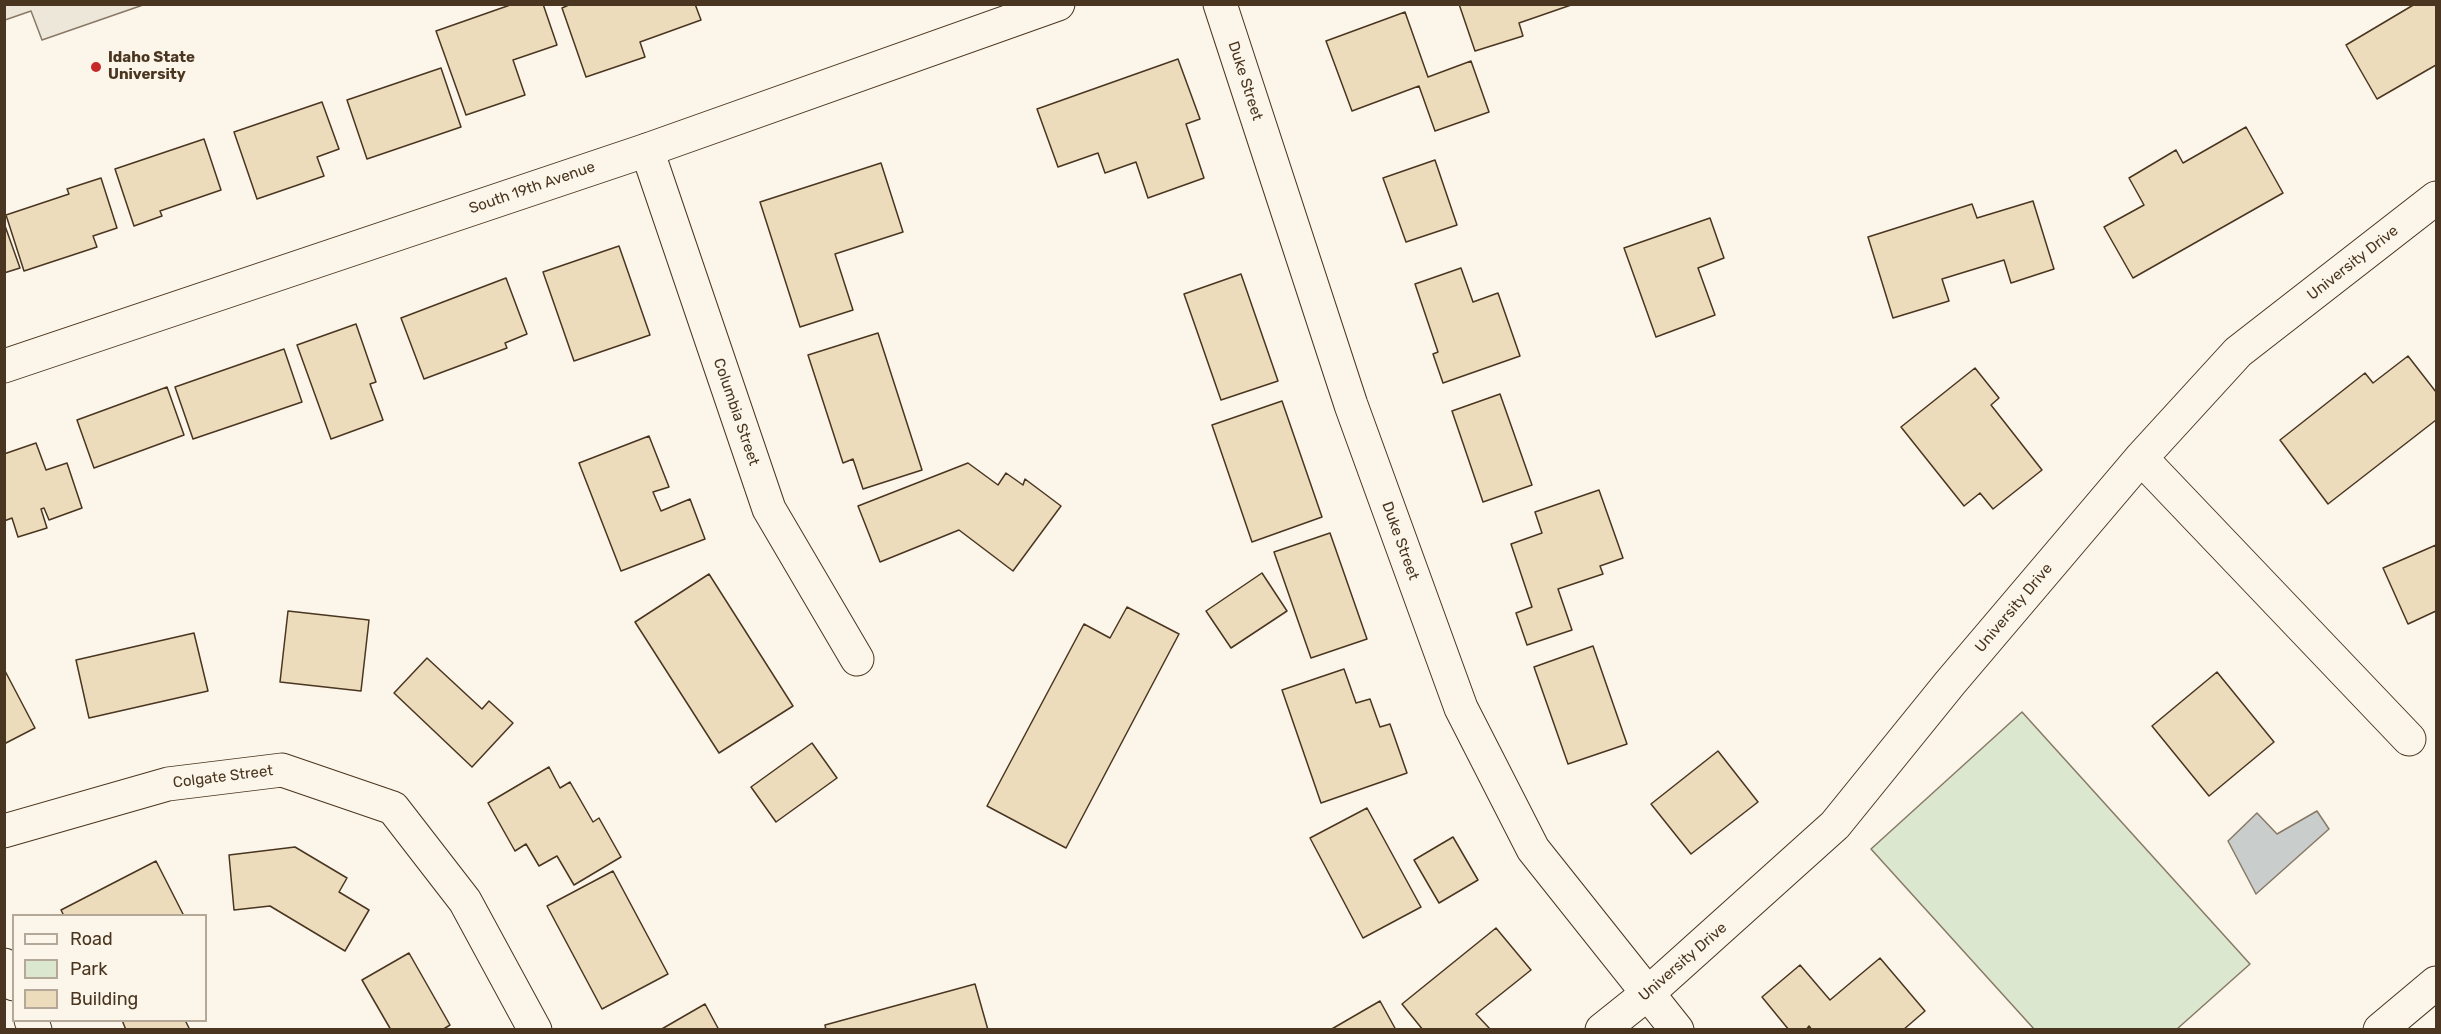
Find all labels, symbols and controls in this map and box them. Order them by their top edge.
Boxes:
street label: Duke Street [1224,39,1266,123]
place label: Idaho State University [108,49,195,84]
marker: Idaho State University [89,60,103,74]
street label: South 19th Avenue [467,158,597,218]
street label: University Drive [2304,222,2402,304]
street label: Columbia Street [709,356,763,468]
street label: Duke Street [1377,499,1423,583]
street label: University Drive [1972,560,2056,656]
street label: Colgate Street [172,762,274,792]
legend [12,914,207,1022]
street label: University Drive [1635,919,1731,1005]
text: Road [70,928,113,950]
text: Park [70,958,107,980]
text: Building [70,988,138,1010]

